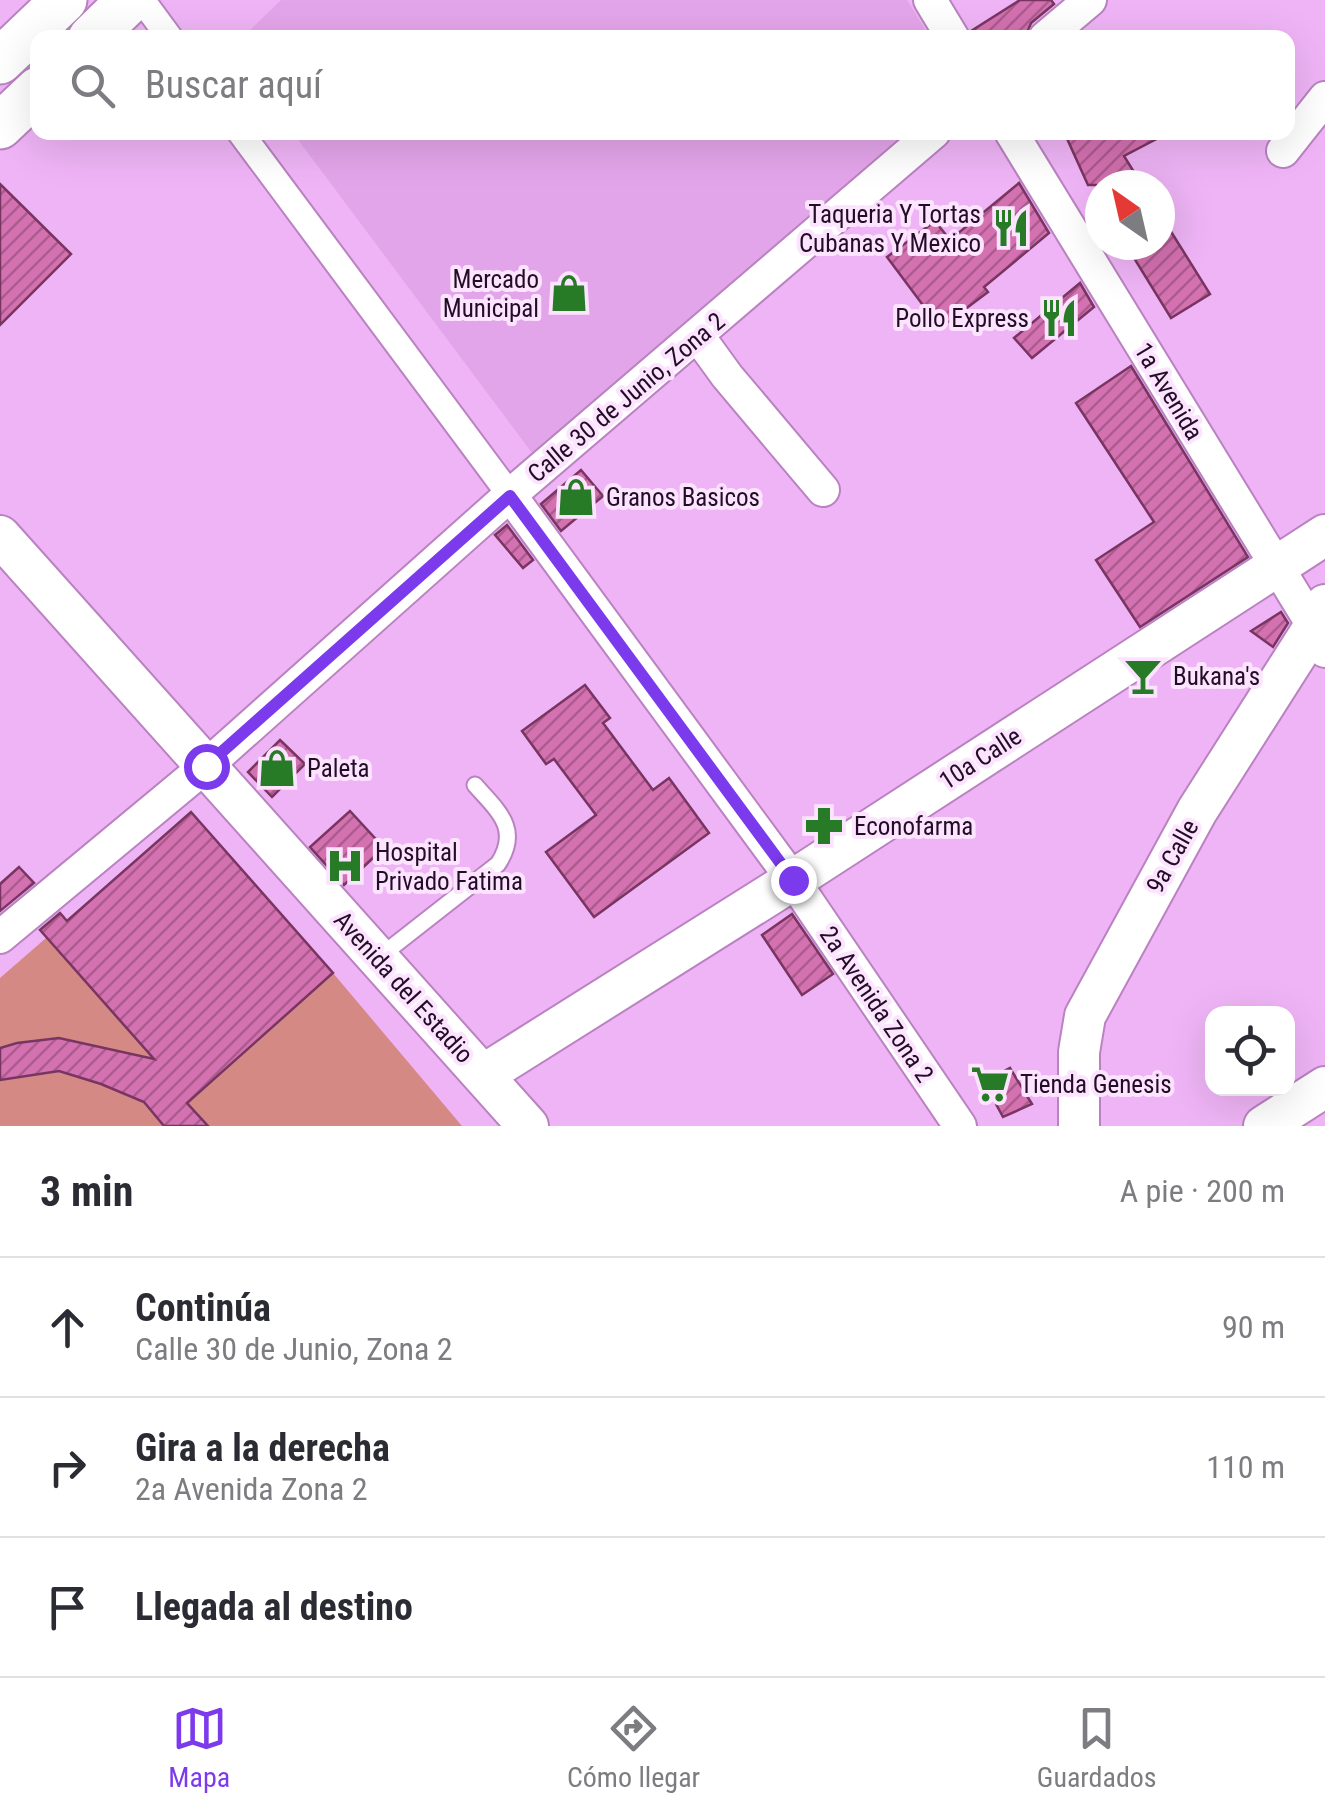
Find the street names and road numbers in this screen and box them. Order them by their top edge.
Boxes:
street label: Calle 30 de Junio, Zona 2 [522,307,731,488]
street label: 1a Avenida [1128,337,1209,445]
street label: 10a Calle [934,721,1027,796]
street label: 9a Calle [1141,814,1204,898]
street label: Avenida del Estadio [328,906,479,1069]
street label: 2a Avenida Zona 2 [814,921,939,1088]

